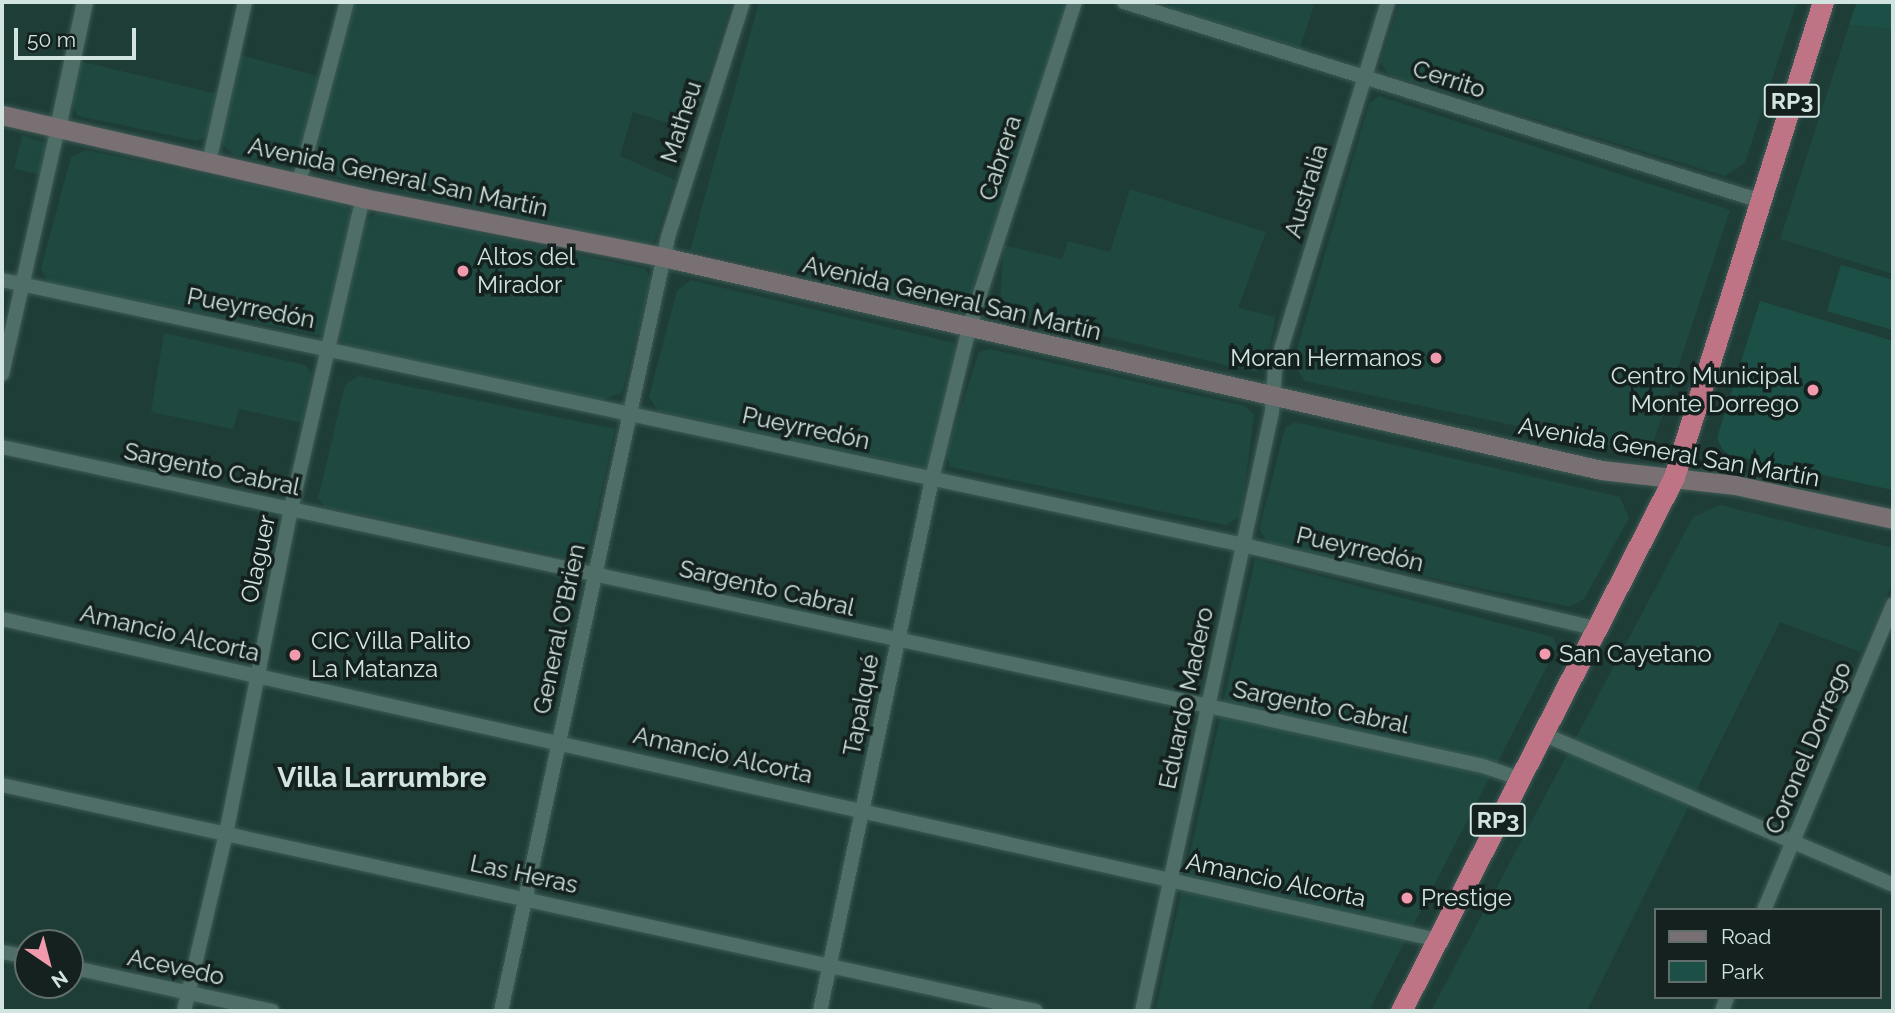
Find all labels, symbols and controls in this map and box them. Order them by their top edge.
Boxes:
scale bar [18,14,140,58]
text: 50 m [27,27,76,52]
street label: Cerrito [1409,54,1489,104]
street label: Matheu [654,77,708,167]
road number: RP3 [1762,82,1822,120]
street label: Cabrera [973,112,1027,204]
street label: Avenida General San Martín [245,131,551,223]
street label: Australia [1278,141,1334,241]
place label: Altos del Mirador [477,243,575,299]
street label: Avenida General San Martín [800,250,1104,346]
marker: Altos del Mirador [455,263,471,279]
street label: Pueyrredón [185,281,317,335]
place label: Moran Hermanos [1230,344,1422,372]
marker: Moran Hermanos [1428,350,1444,366]
place label: Centro Municipal Monte Dorrego [1611,362,1799,418]
marker: Centro Municipal Monte Dorrego [1805,382,1821,398]
street label: Pueyrredón [740,400,872,456]
street label: Avenida General San Martín [1516,411,1822,493]
street label: Sargento Cabral [121,436,303,502]
street label: Olaguer [235,512,281,606]
street label: Pueyrredón [1294,520,1426,578]
street label: General O'Brien [527,541,591,717]
street label: Sargento Cabral [677,554,857,622]
street label: Amancio Alcorta [77,598,263,668]
street label: Eduardo Madero [1153,604,1219,792]
place label: CIC Villa Palito La Matanza [311,627,472,683]
place label: San Cayetano [1559,640,1712,668]
marker: CIC Villa Palito La Matanza [285,645,305,665]
marker: San Cayetano [1537,646,1553,662]
street label: Tapalqué [837,652,885,758]
street label: Coronel Dorrego [1759,657,1857,839]
street label: Sargento Cabral [1230,674,1412,740]
street label: Amancio Alcorta [630,720,816,790]
district label: Villa Larrumbre [277,761,487,795]
road number: RP3 [1468,800,1528,840]
street label: Amancio Alcorta [1183,847,1369,913]
street label: Las Heras [467,849,581,899]
place label: Prestige [1421,884,1512,912]
marker: Prestige [1399,890,1415,906]
legend [1654,908,1881,999]
text: Road [1721,924,1771,949]
north arrow [14,929,84,999]
street label: Acevedo [125,943,227,991]
text: Park [1721,959,1764,984]
text: N [48,966,72,993]

